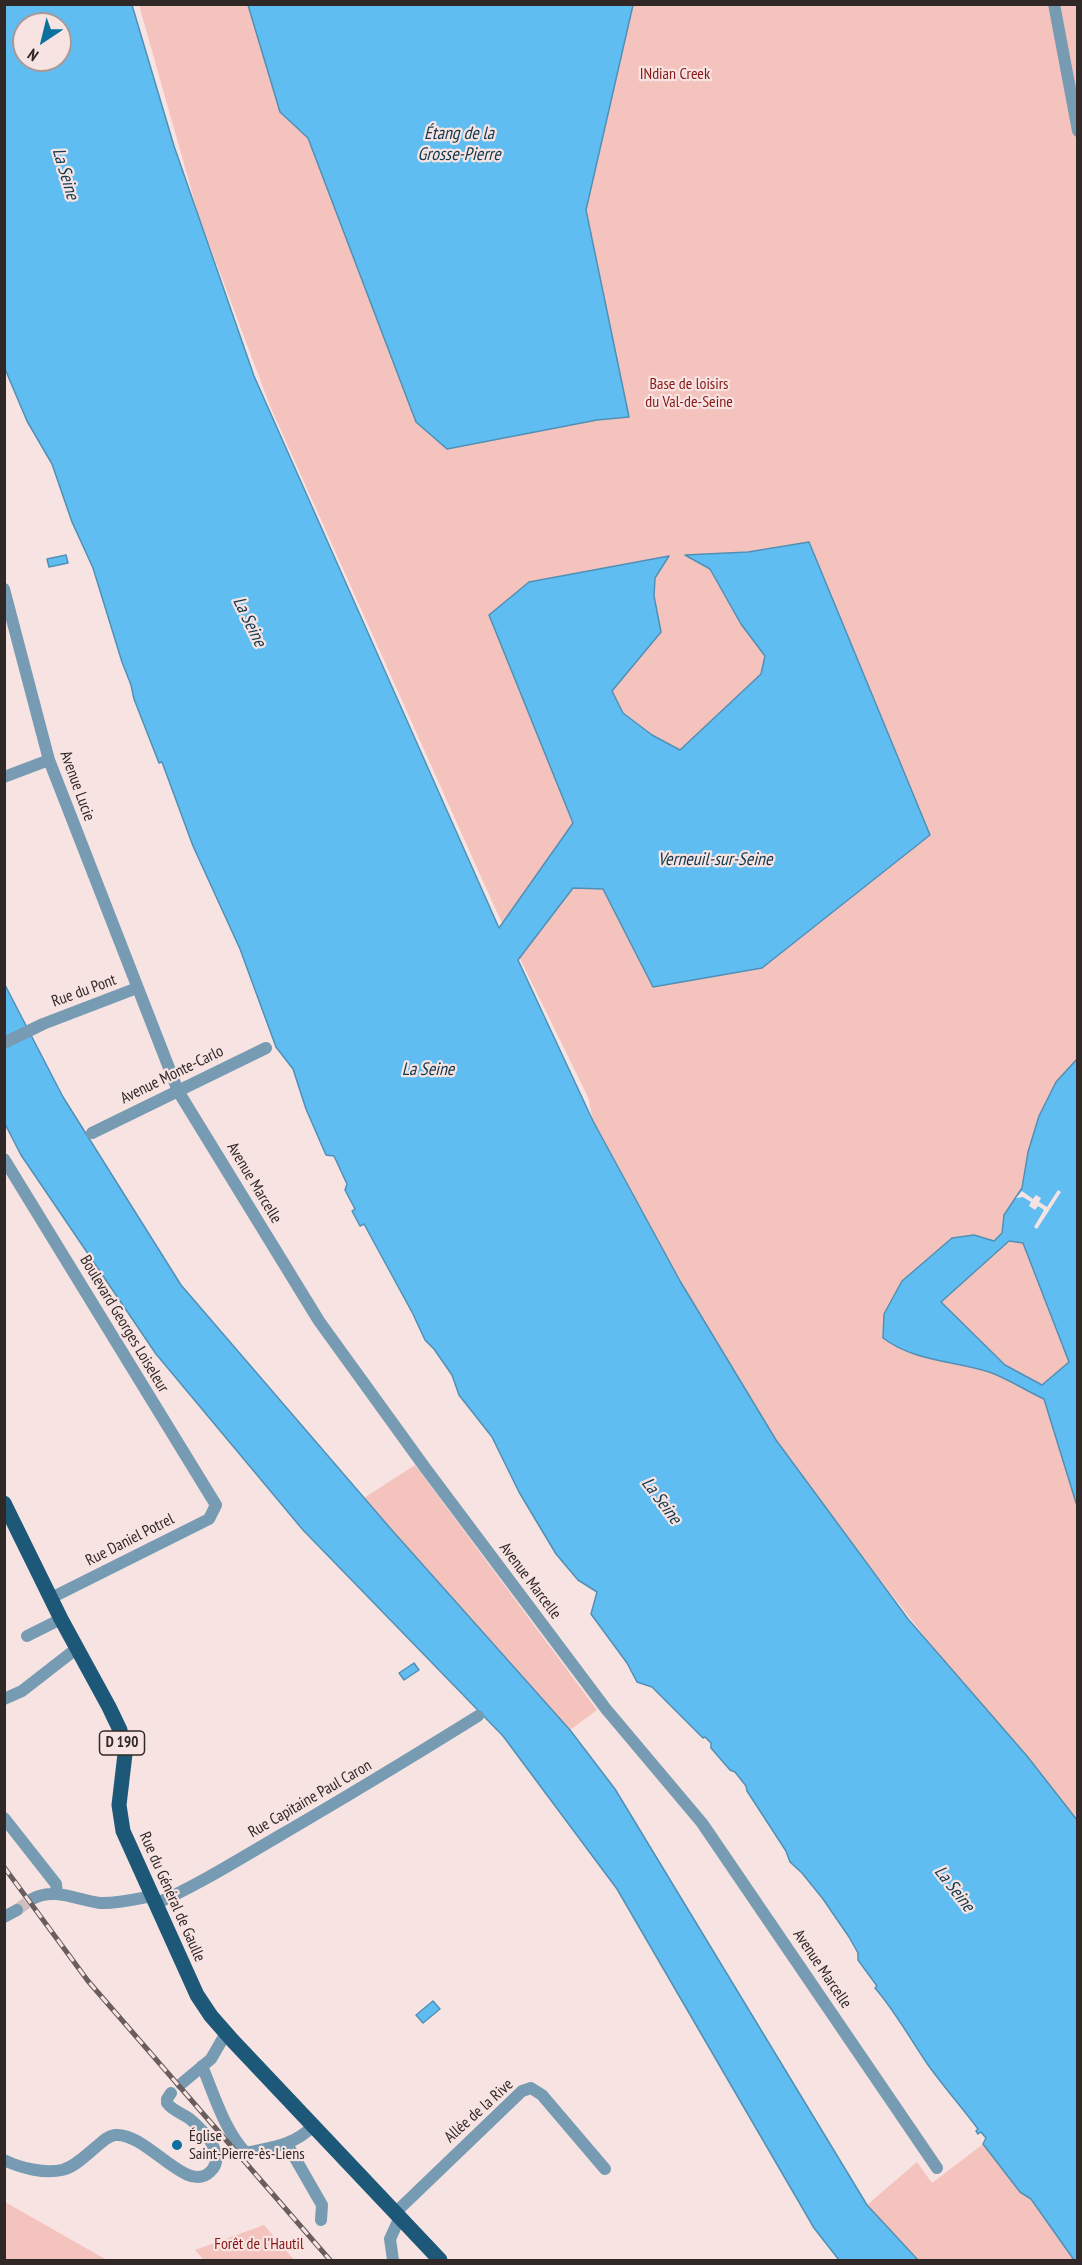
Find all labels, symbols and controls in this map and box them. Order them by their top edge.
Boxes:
north arrow [12,12,72,72]
text: N [24,44,42,66]
park label: INdian Creek [640,64,710,84]
water label: Étang de la Grosse-Pierre [417,123,501,166]
water label: La Seine [47,146,83,202]
park label: Base de loisirs du Val-de-Seine [645,374,733,412]
water label: La Seine [228,594,270,650]
street label: Avenue Lucie [55,748,99,824]
water label: Verneuil-sur-Seine [658,849,772,871]
street label: Rue du Pont [49,971,119,1011]
street label: Avenue Monte-Carlo [117,1042,227,1108]
water label: La Seine [402,1059,454,1081]
street label: Avenue Marcelle [222,1139,286,1227]
street label: Boulevard Georges Loiseleur [75,1252,173,1396]
water label: La Seine [637,1473,685,1529]
street label: Rue Daniel Potrel [83,1510,177,1570]
street label: Avenue Marcelle [495,1539,565,1623]
road number: D 190 [100,1731,144,1755]
street label: Rue Capitaine Paul Caron [245,1756,375,1842]
street label: Rue du Général de Gaulle [135,1829,209,1965]
water label: La Seine [929,1862,979,1916]
street label: Avenue Marcelle [789,1926,855,2012]
street label: Allée de la Rive [441,2075,517,2147]
place label: Église Saint-Pierre-ès-Liens [189,2126,305,2164]
marker: Église Saint-Pierre-ès-Liens [170,2138,184,2152]
park label: Forêt de l'Hautil [214,2234,304,2254]

